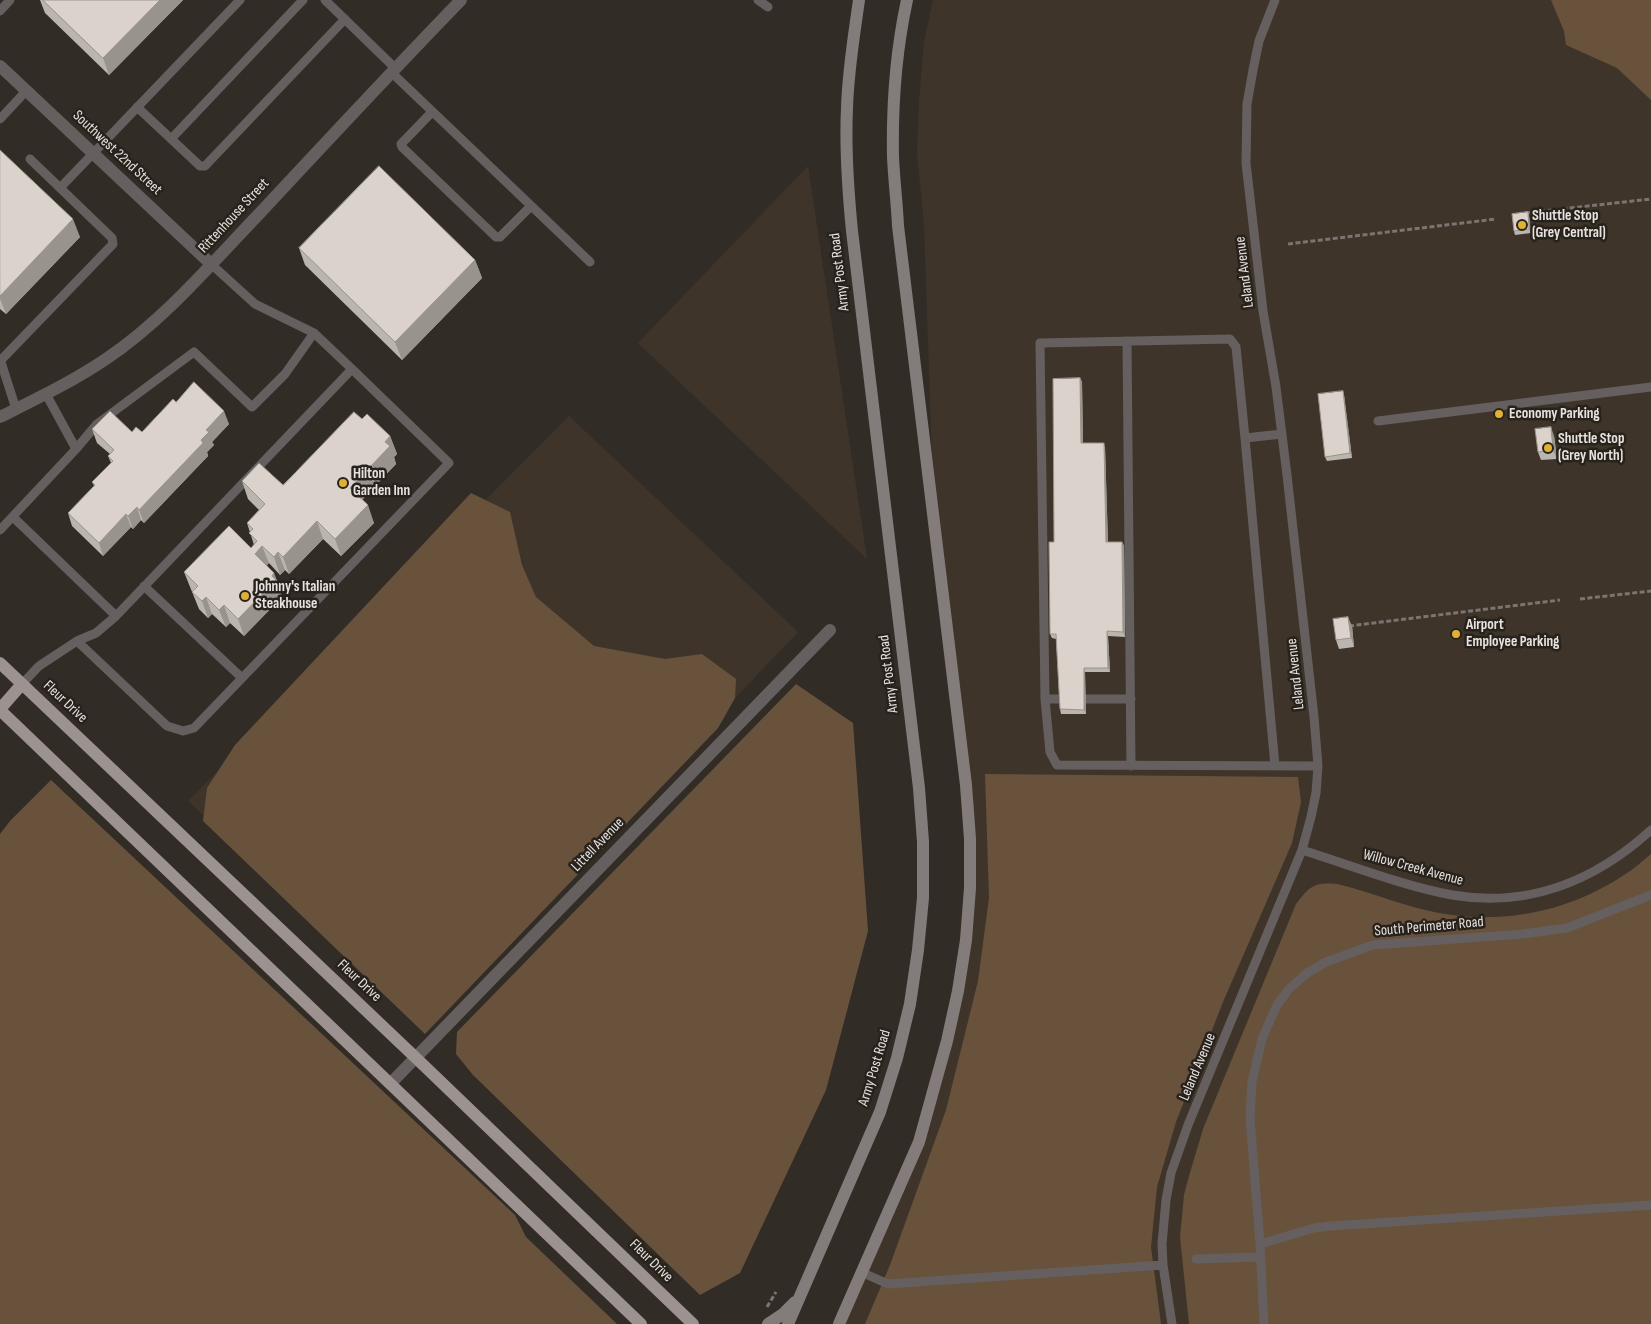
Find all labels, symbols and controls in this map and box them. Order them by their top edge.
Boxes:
street label: Southwest 22nd Street [69,107,165,199]
street label: Rittenhouse Street [195,175,273,257]
place label: Shuttle Stop (Grey Central) [1532,207,1606,242]
marker: Shuttle Stop (Grey Central) [1516,219,1528,231]
street label: Army Post Road [826,232,854,312]
street label: Leland Avenue [1232,235,1258,309]
place label: Economy Parking [1509,405,1600,423]
marker: Economy Parking [1493,408,1505,420]
place label: Shuttle Stop (Grey North) [1558,430,1624,465]
marker: Shuttle Stop (Grey North) [1542,442,1554,454]
place label: Hilton Garden Inn [353,465,410,500]
marker: Hilton Garden Inn [337,477,349,489]
place label: Johnny's Italian Steakhouse [255,578,335,613]
marker: Johnny's Italian Steakhouse [239,590,251,602]
place label: Airport Employee Parking [1466,616,1559,651]
marker: Airport Employee Parking [1450,628,1462,640]
street label: Army Post Road [875,634,903,714]
street label: Leland Avenue [1283,637,1309,711]
street label: Fleur Drive [39,677,91,727]
street label: Littell Avenue [568,814,628,876]
street label: Willow Creek Avenue [1361,846,1465,890]
street label: South Perimeter Road [1374,913,1484,941]
street label: Fleur Drive [333,956,385,1006]
street label: Army Post Road [855,1028,895,1108]
street label: Leland Avenue [1176,1030,1220,1104]
street label: Fleur Drive [625,1236,677,1286]

